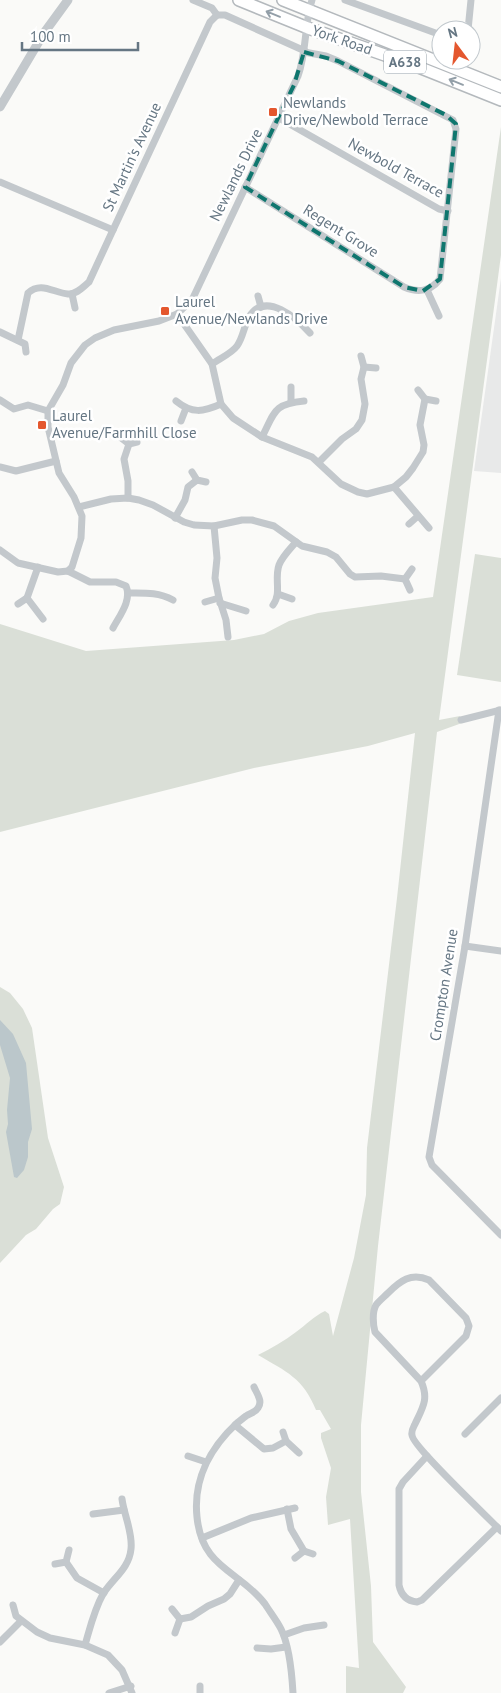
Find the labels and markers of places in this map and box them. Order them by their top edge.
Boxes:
place label: Newlands Drive/Newbold Terrace [283,93,428,129]
marker: Newlands Drive/Newbold Terrace [267,106,279,118]
place label: Laurel Avenue/Newlands Drive [175,292,328,328]
marker: Laurel Avenue/Newlands Drive [159,305,171,317]
place label: Laurel Avenue/Farmhill Close [52,406,197,442]
marker: Laurel Avenue/Farmhill Close [36,419,48,431]

